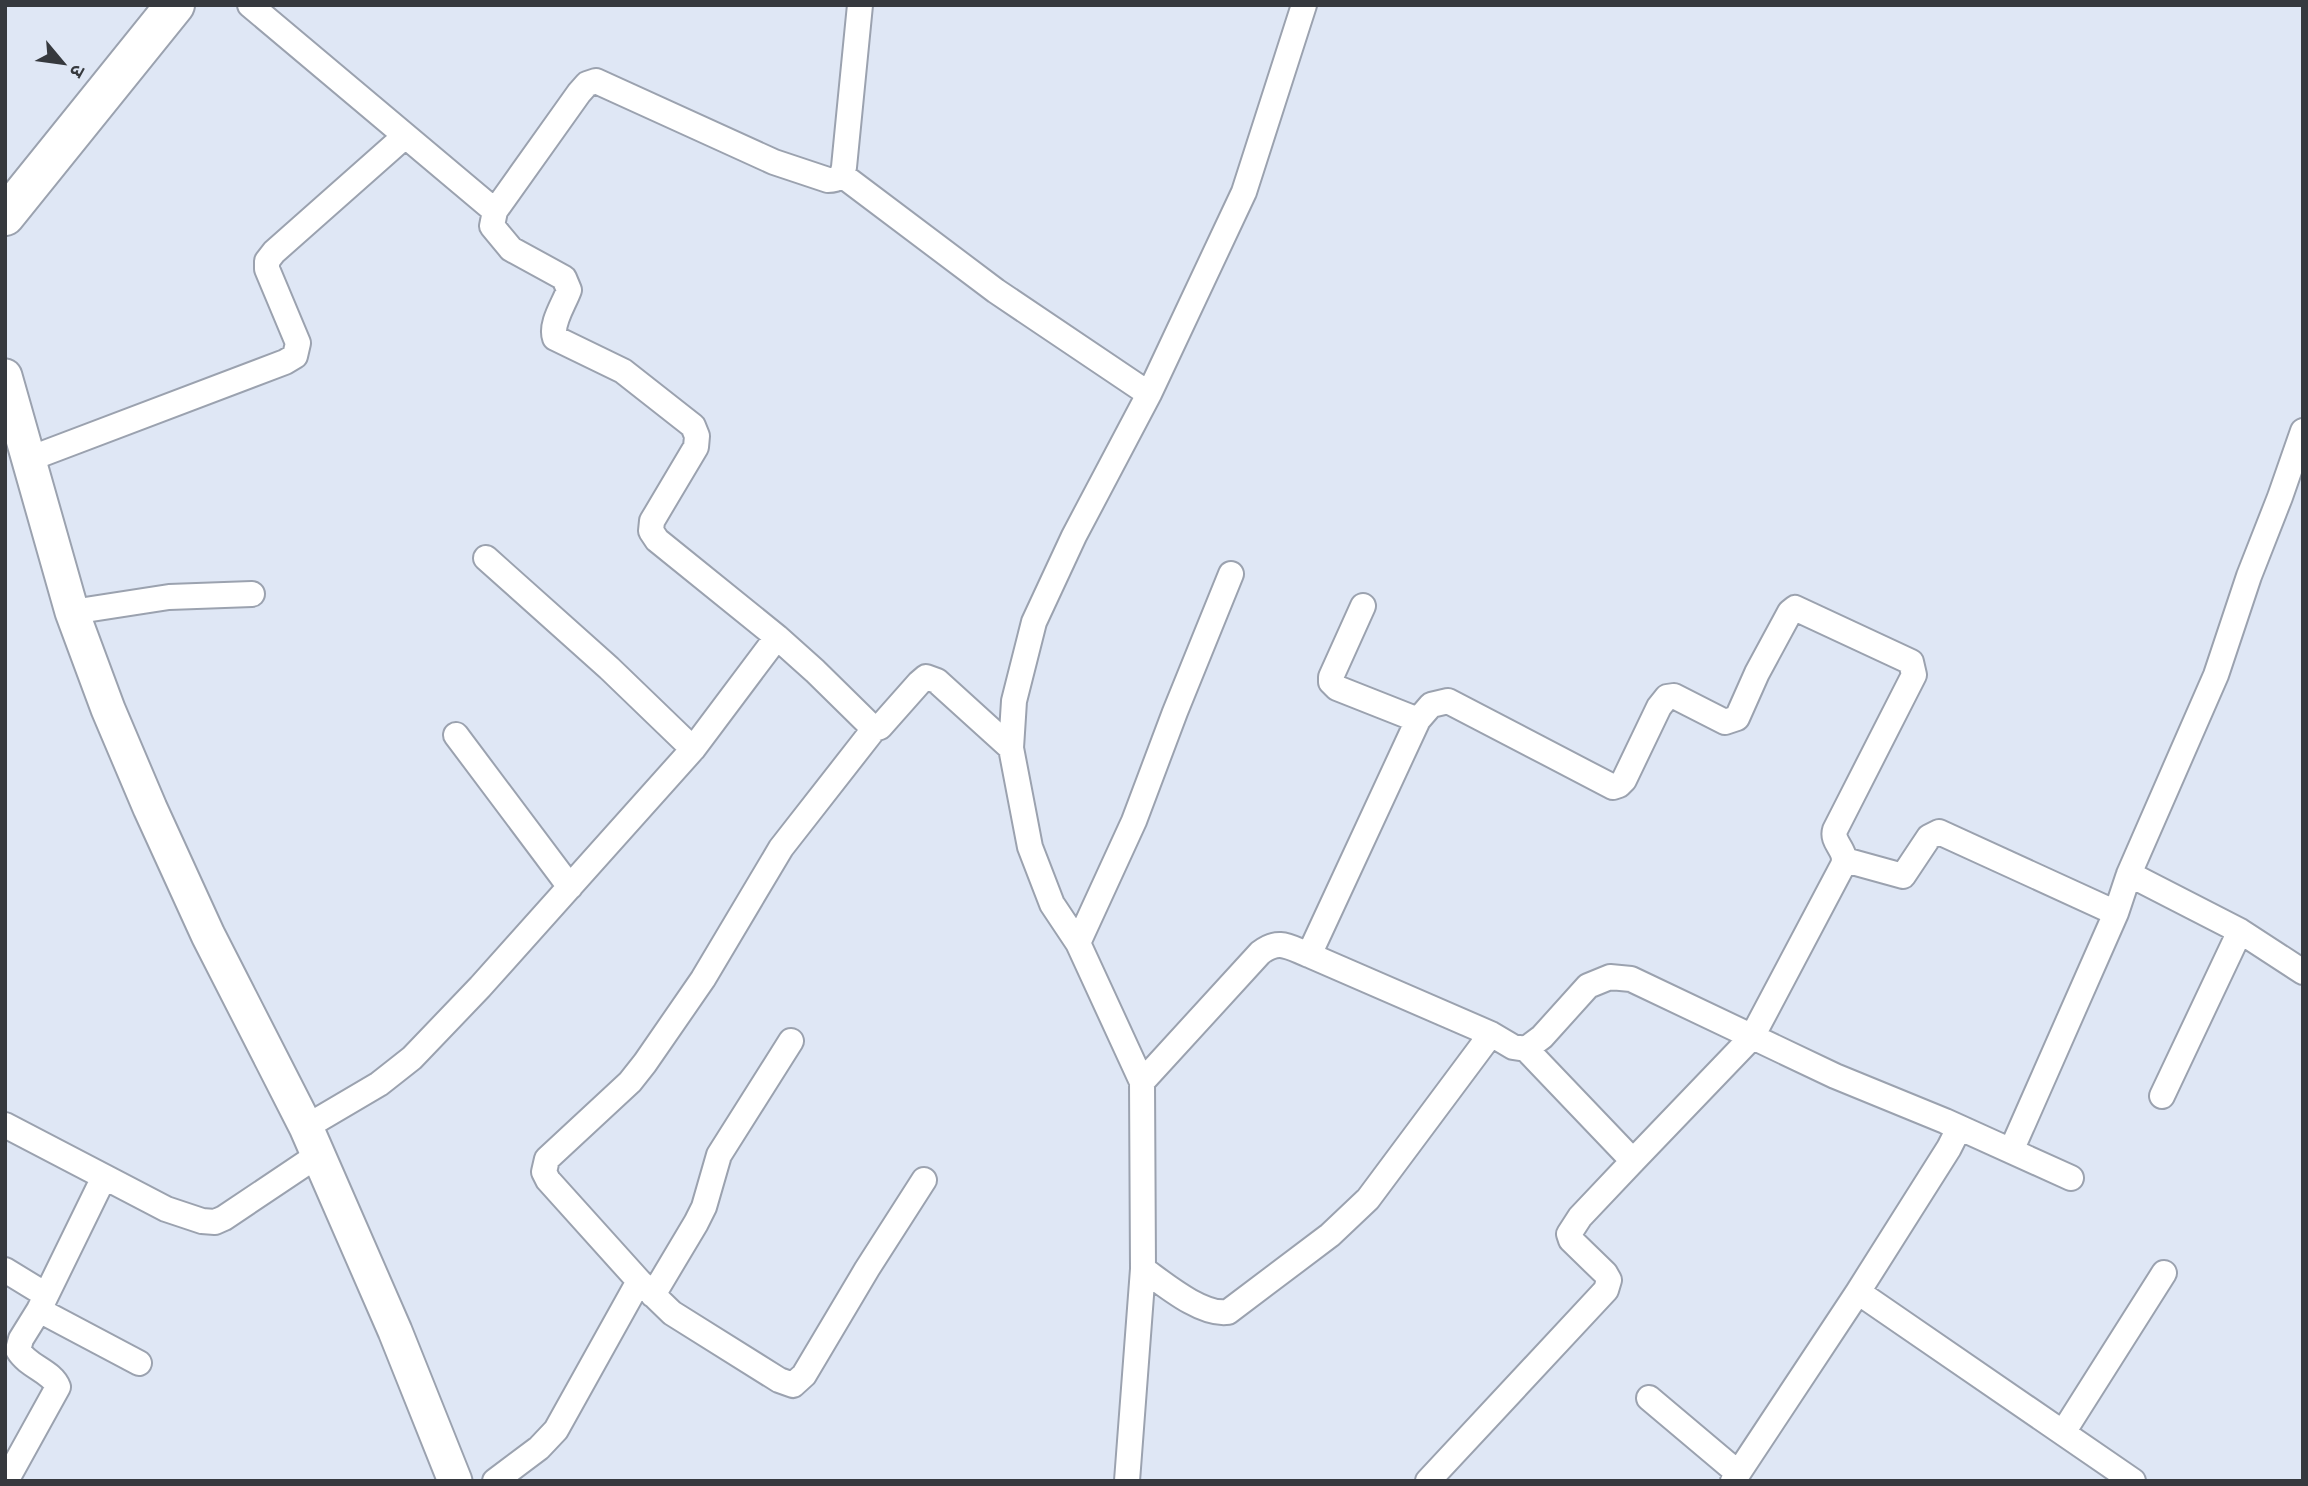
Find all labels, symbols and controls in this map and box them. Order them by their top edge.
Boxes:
north arrow [28,28,98,98]
text: उ [65,61,91,83]

